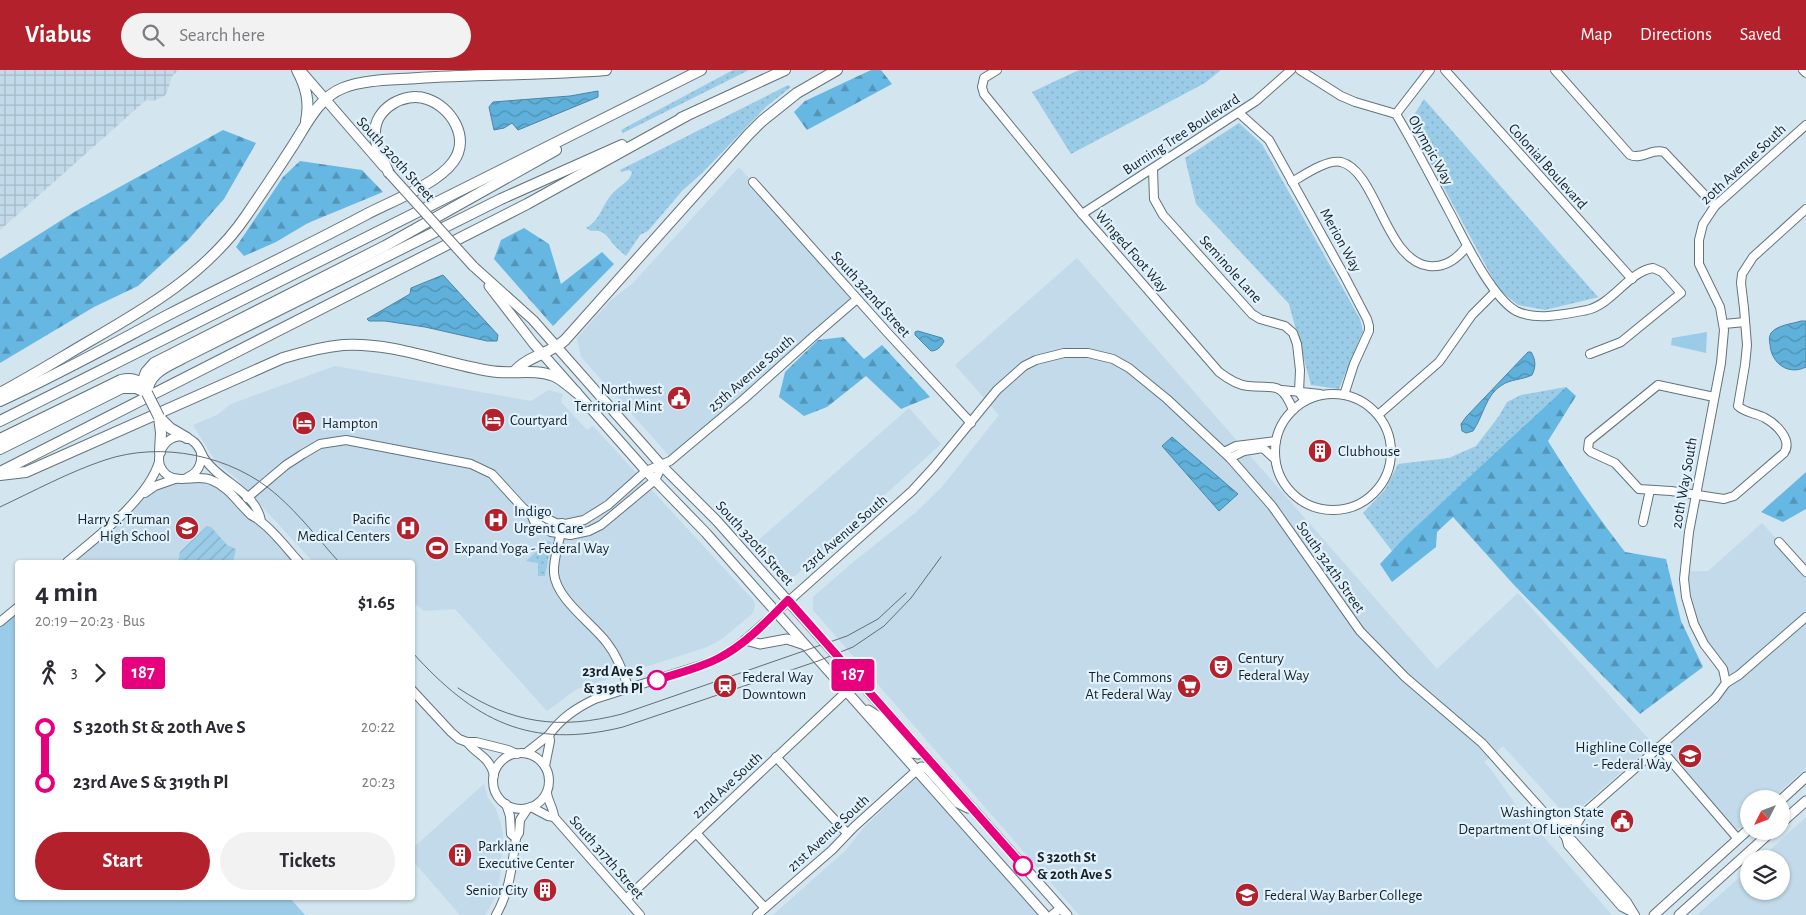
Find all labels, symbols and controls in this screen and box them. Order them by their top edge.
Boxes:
search box [121,13,471,58]
icon: search [139,21,167,49]
text: Viabus [25,23,91,47]
text: Search here [179,26,265,45]
text: Map [1581,26,1612,44]
text: Directions [1640,26,1712,44]
text: Saved [1740,26,1781,44]
street label: Burning Tree Boulevard [1120,91,1243,178]
street label: Olympic Way [1405,113,1456,188]
street label: South 320th Street [354,114,438,205]
street label: Colonial Boulevard [1505,121,1590,212]
street label: 20th Avenue South [1698,121,1789,207]
street label: Merion Way [1317,206,1364,275]
street label: Winged Foot Way [1092,208,1171,296]
street label: Seminole Lane [1197,233,1265,306]
street label: South 322nd Street [828,248,913,340]
street label: 25th Avenue South [705,332,797,415]
place label: Northwest Territorial Mint [574,382,662,414]
public building icon: Northwest Territorial Mint [666,385,692,411]
hotel icon: Courtyard [480,407,506,433]
hotel icon: Hampton [291,410,317,436]
place label: Courtyard [510,413,568,428]
place label: Hampton [322,416,378,431]
street label: 20th Way South [1669,436,1700,530]
building icon: Clubhouse [1307,438,1333,464]
place label: Clubhouse [1338,444,1400,459]
street label: 23rd Avenue South [798,492,890,575]
street label: South 320th Street [713,498,797,589]
place label: Indigo Urgent Care [514,504,584,536]
hospital icon: Indigo Urgent Care [483,507,509,533]
place label: Harry S. Truman High School [77,512,170,544]
place label: Pacific Medical Centers [297,512,390,544]
school or university icon: Harry S. Truman High School [174,515,200,541]
hospital icon: Pacific Medical Centers [395,515,421,541]
street label: South 324th Street [1294,519,1368,616]
sports icon: Expand Yoga - Federal Way [424,535,450,561]
place label: Expand Yoga - Federal Way [454,541,610,556]
text: 4 min [35,579,98,607]
text: $1.65 [358,593,395,612]
text: 20:19 – 20:23 · Bus [35,613,145,629]
place label: Century Federal Way [1238,651,1310,683]
theatre icon: Century Federal Way [1208,654,1234,680]
icon: walk [35,659,63,687]
icon: forward [86,659,114,687]
line badge: 187 [824,659,882,691]
text: 3 [71,664,78,680]
text: 187 [132,664,155,682]
place label: 23rd Ave S & 319th Pl [582,664,643,696]
text: 187 [841,666,865,684]
marker: 23rd Ave S & 319th Pl [647,670,667,690]
place label: Federal Way Downtown [742,670,814,702]
place label: The Commons At Federal Way [1085,670,1173,702]
station icon: Federal Way Downtown [712,673,738,699]
supermarket icon: The Commons At Federal Way [1176,673,1202,699]
text: S 320th St & 20th Ave S [73,718,246,737]
text: 20:22 [361,719,395,735]
place label: Highline College - Federal Way [1575,740,1673,772]
school or university icon: Highline College - Federal Way [1677,743,1703,769]
street label: 22nd Ave South [689,749,765,822]
text: 23rd Ave S & 319th Pl [73,773,228,792]
text: 20:23 [362,774,395,790]
north arrow [1740,790,1790,840]
map controls [1740,790,1790,900]
street label: 21st Avenue South [785,792,872,875]
place label: Washington State Department Of Licensing [1458,805,1605,837]
public building icon: Washington State Department Of Licensing [1609,808,1635,834]
street label: South 317th Street [567,813,647,902]
button: Start [35,832,210,890]
button: Tickets [220,832,395,890]
place label: Parklane Executive Center [478,839,574,871]
building icon: Parklane Executive Center [447,842,473,868]
place label: S 320th St & 20th Ave S [1037,850,1112,882]
button: layers [1740,850,1790,900]
marker: S 320th St & 20th Ave S [1013,856,1033,876]
building icon: Senior City [532,877,558,903]
school or university icon: Federal Way Barber College [1234,882,1260,908]
place label: Senior City [466,883,529,898]
place label: Federal Way Barber College [1264,888,1423,903]

